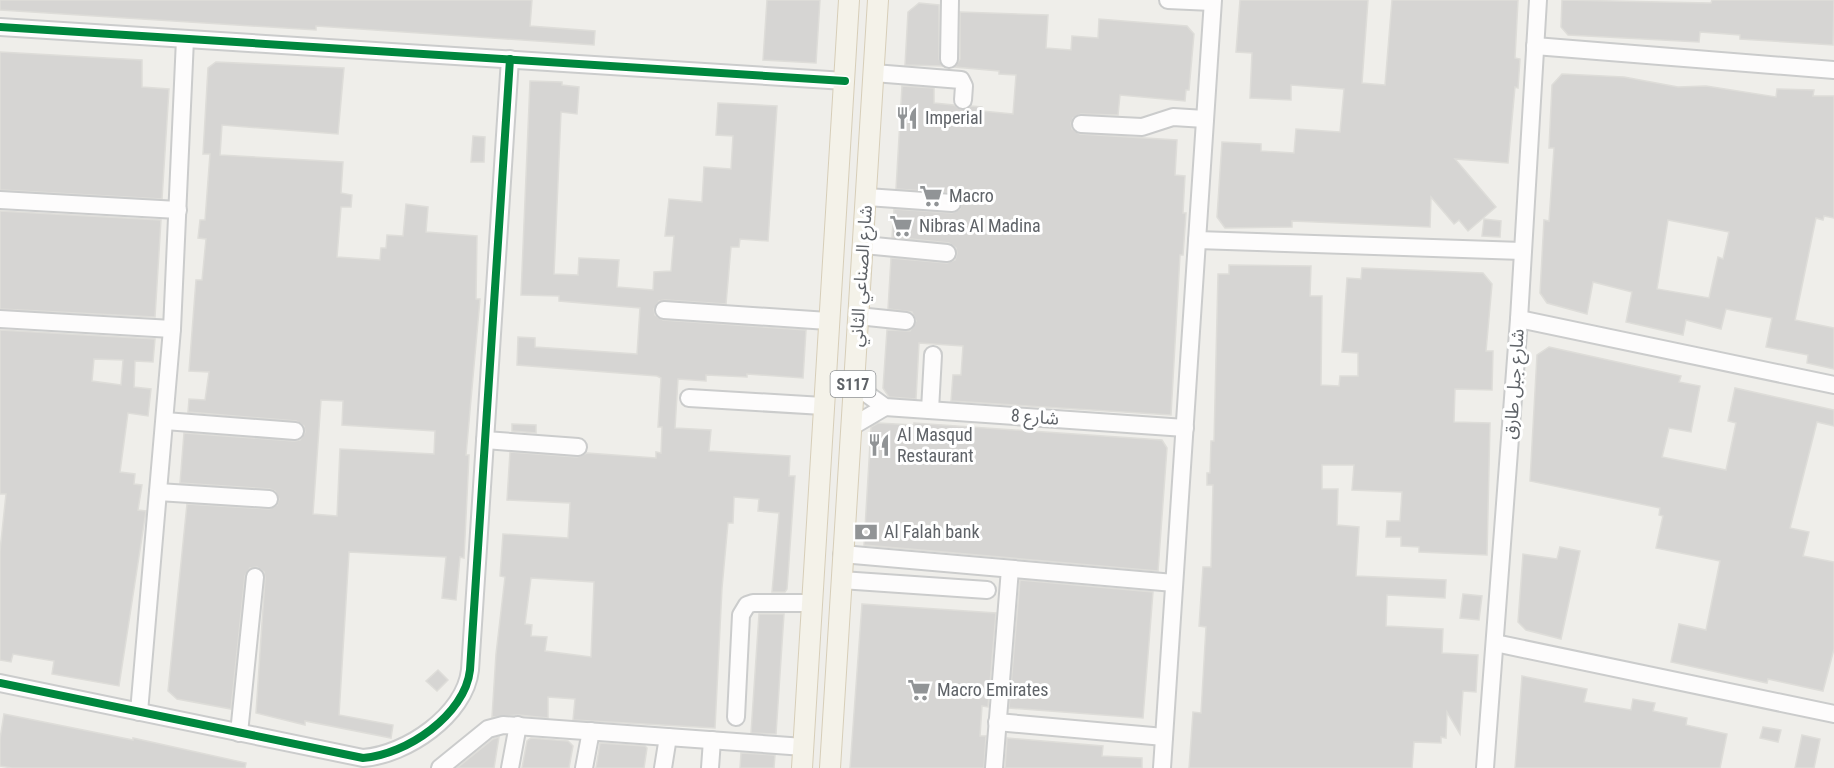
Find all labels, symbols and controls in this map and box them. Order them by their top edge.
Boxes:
restaurant icon: Imperial [894,105,920,131]
place label: Imperial [925,107,983,128]
supermarket icon: Macro [918,183,944,209]
place label: Macro [949,185,994,206]
street label: شارع الصناعي الثاني [845,204,880,348]
supermarket icon: Nibras Al Madina [888,213,914,239]
place label: Nibras Al Madina [919,215,1041,236]
street label: شارع جبل طارق [1499,328,1532,440]
road number: S117 [830,371,876,397]
street label: شارع 8 [1010,404,1060,433]
place label: Al Masqud Restaurant [897,424,974,466]
restaurant icon: Al Masqud Restaurant [866,432,892,458]
bank icon: Al Falah bank [853,519,879,545]
place label: Al Falah bank [884,521,980,542]
supermarket icon: Macro Emirates [906,677,932,703]
place label: Macro Emirates [937,679,1048,700]

